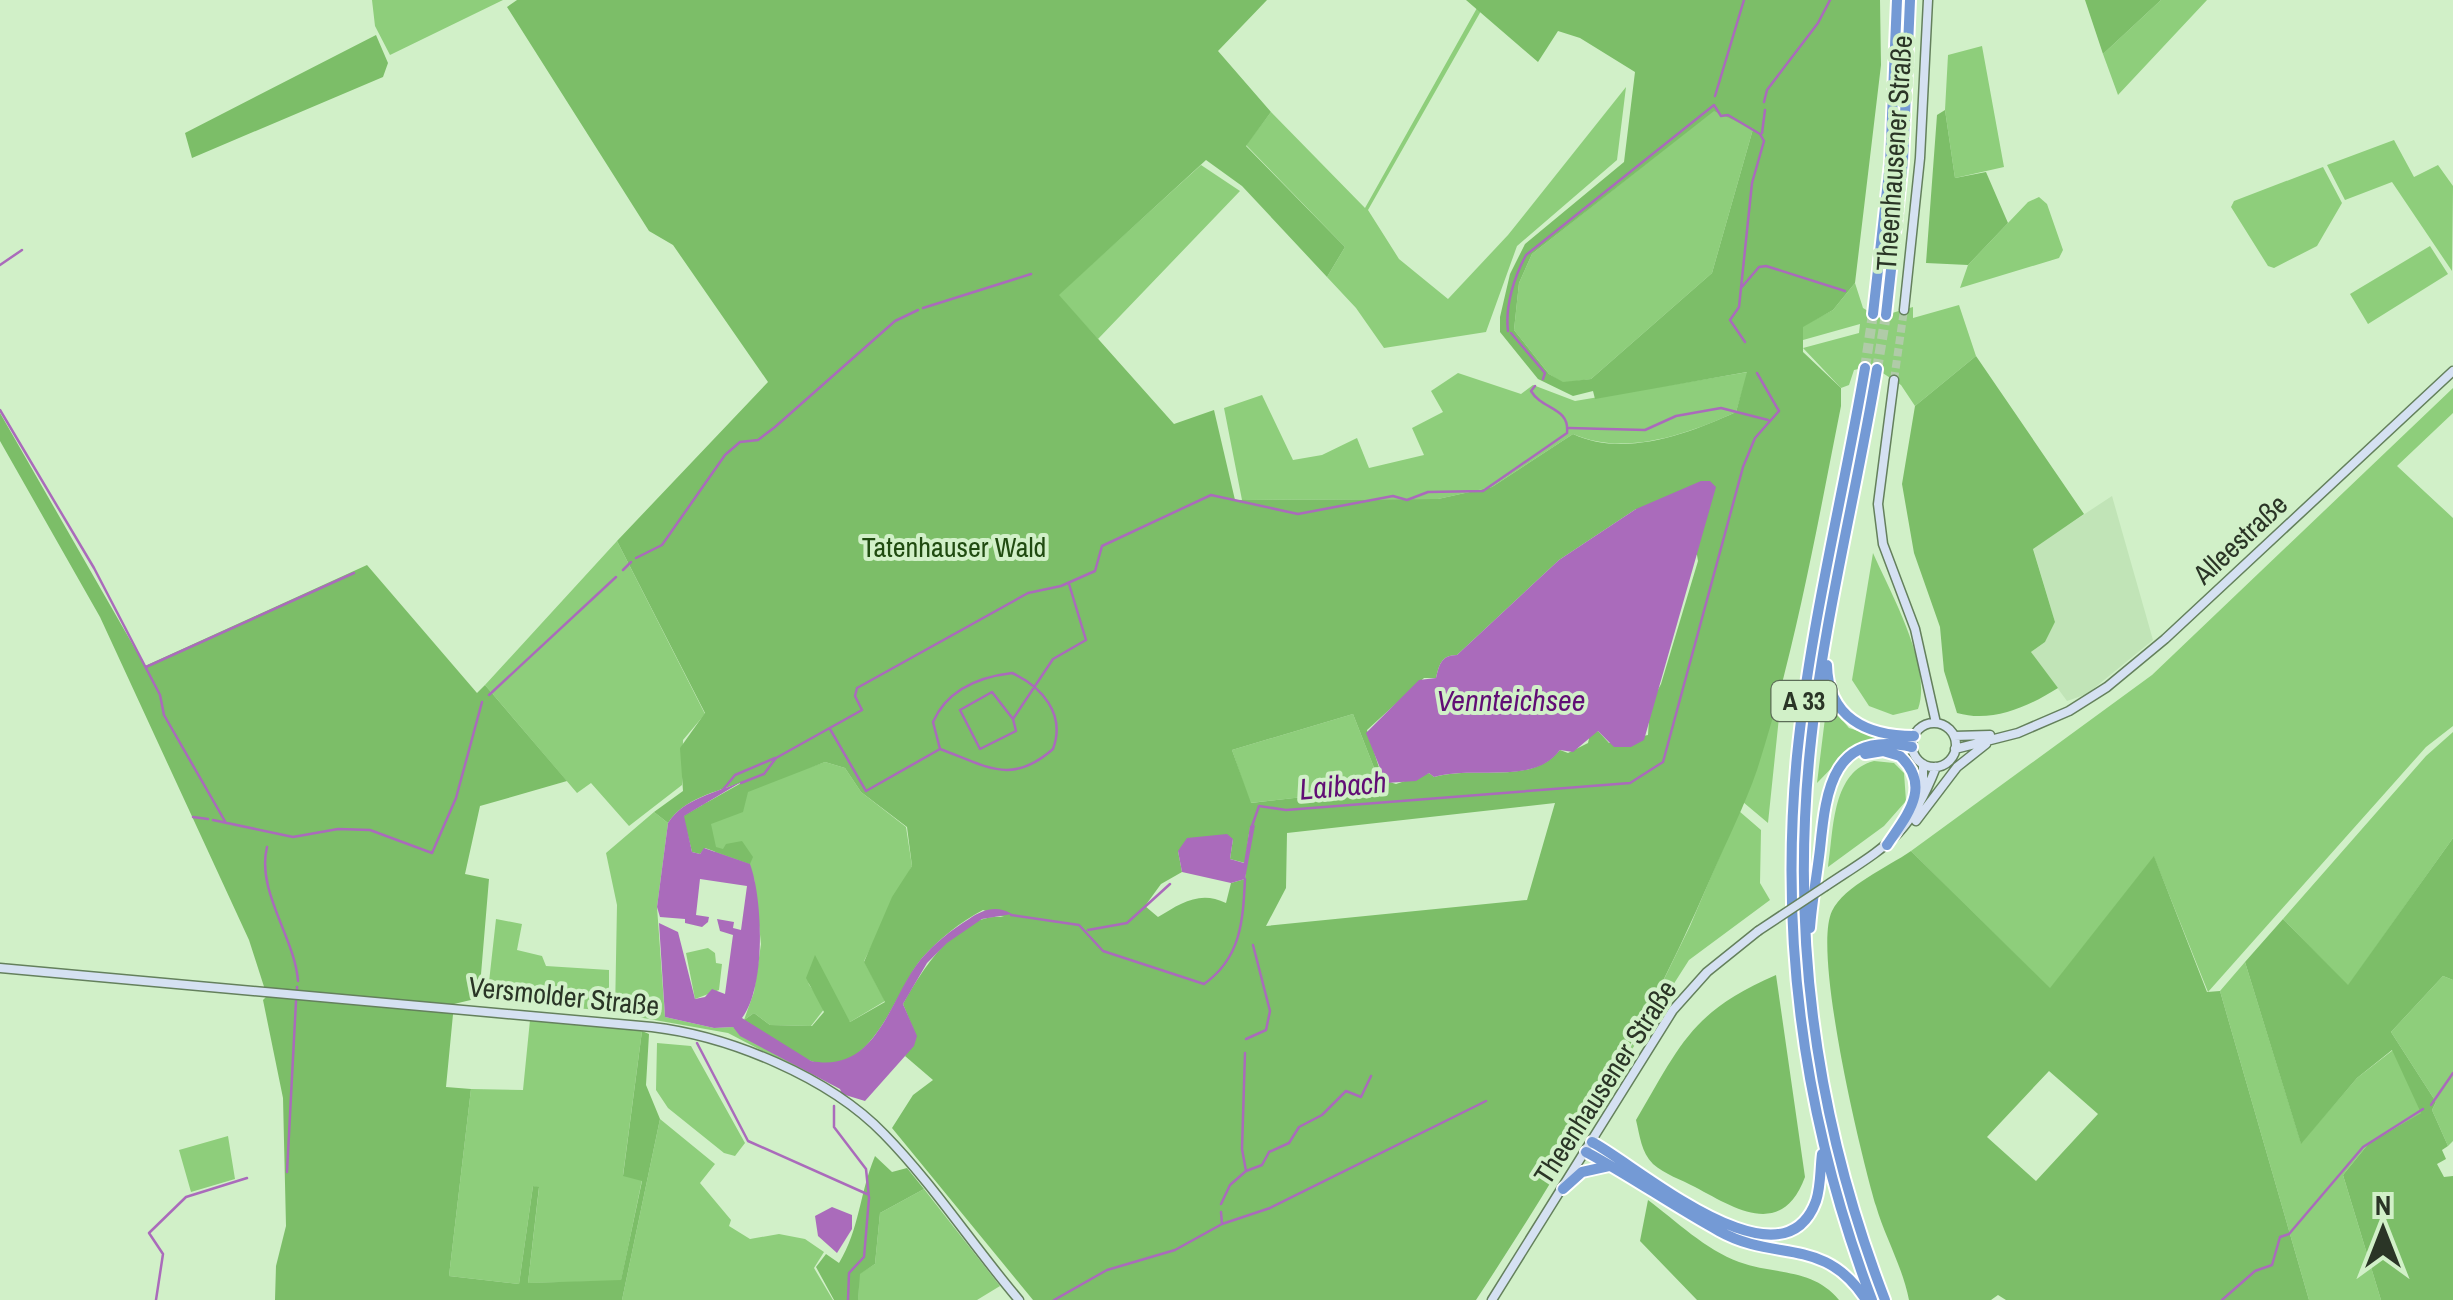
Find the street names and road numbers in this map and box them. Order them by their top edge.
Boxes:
street label: Theenhausener Straße [1867,34,1921,272]
street label: Alleestraße [2184,486,2295,593]
road number: A 33 [1772,681,1836,721]
street label: Versmolder Straße [467,967,661,1025]
street label: Theenhausener Straße [1525,973,1685,1191]

